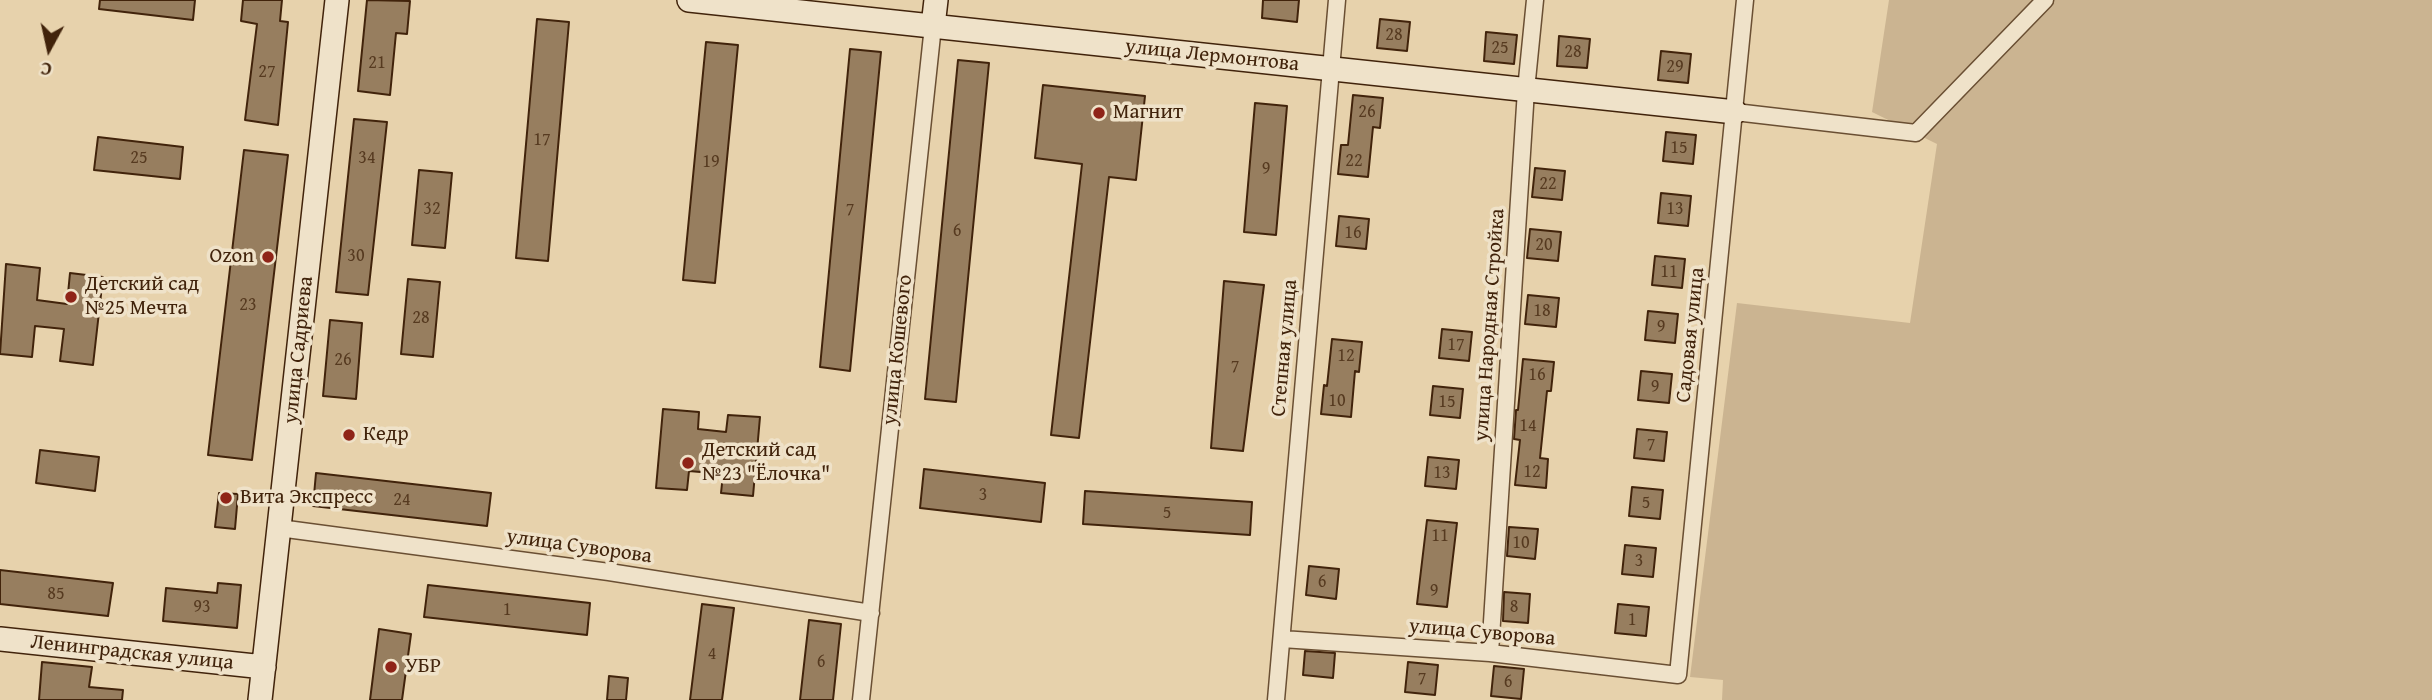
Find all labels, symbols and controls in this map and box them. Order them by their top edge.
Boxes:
north arrow [14,14,84,84]
house number: 28 [1385,24,1403,46]
street label: улица Лермонтова [1124,34,1300,78]
house number: 25 [1491,37,1509,59]
house number: 28 [1564,41,1582,63]
house number: 21 [368,52,386,74]
text: С [39,55,53,84]
house number: 29 [1666,56,1684,78]
house number: 27 [258,61,276,83]
place label: Магнит [1113,100,1183,126]
house number: 26 [1358,101,1376,123]
marker: Магнит [1091,105,1107,121]
house number: 17 [533,129,551,151]
house number: 15 [1670,137,1688,159]
house number: 25 [130,147,148,169]
house number: 34 [358,147,376,169]
house number: 22 [1345,150,1363,172]
house number: 19 [702,151,720,173]
house number: 9 [1262,158,1270,180]
house number: 22 [1539,173,1557,195]
house number: 32 [423,198,441,220]
house number: 13 [1666,198,1684,220]
house number: 7 [846,199,854,221]
street label: улица Народная Стройка [1469,208,1511,442]
house number: 6 [953,220,961,242]
house number: 16 [1344,222,1362,244]
house number: 20 [1535,234,1553,256]
place label: Ozon [210,244,254,270]
house number: 30 [347,245,365,267]
marker: Ozon [260,249,276,265]
house number: 11 [1660,261,1678,283]
street label: Садовая улица [1671,266,1711,404]
place label: Детский сад №25 Мечта [85,272,199,322]
street label: улица Кошевого [878,273,918,427]
street label: улица Садриева [279,275,319,425]
street label: Степная улица [1266,278,1304,418]
marker: Детский сад №25 Мечта [63,289,79,305]
house number: 23 [239,294,257,316]
house number: 18 [1533,300,1551,322]
house number: 28 [412,307,430,329]
house number: 9 [1657,316,1665,338]
house number: 17 [1447,334,1465,356]
house number: 12 [1337,345,1355,367]
house number: 26 [334,349,352,371]
house number: 7 [1231,356,1239,378]
house number: 16 [1528,364,1546,386]
house number: 9 [1651,376,1659,398]
house number: 10 [1328,390,1346,412]
house number: 15 [1438,391,1456,413]
house number: 14 [1519,415,1537,437]
place label: Кедр [363,422,408,448]
marker: Кедр [341,427,357,443]
house number: 7 [1647,434,1655,456]
place label: Детский сад №23 "Ёлочка" [702,438,830,488]
marker: Детский сад №23 "Ёлочка" [680,455,696,471]
house number: 12 [1523,461,1541,483]
house number: 13 [1433,462,1451,484]
house number: 3 [979,484,987,506]
place label: Вита Экспресс [240,485,373,511]
house number: 24 [393,489,411,511]
marker: Вита Экспресс [218,490,234,506]
house number: 5 [1642,492,1650,514]
house number: 5 [1163,502,1171,524]
street label: улица Суворова [505,524,653,570]
house number: 11 [1431,525,1449,547]
house number: 10 [1512,532,1530,554]
house number: 3 [1635,550,1643,572]
house number: 6 [1318,571,1326,593]
house number: 9 [1430,580,1438,602]
house number: 85 [47,583,65,605]
house number: 93 [193,596,211,618]
house number: 8 [1510,596,1518,618]
house number: 1 [503,599,511,621]
house number: 1 [1628,609,1636,631]
street label: улица Суворова [1408,614,1556,652]
street label: Ленинградская улица [29,630,235,676]
house number: 4 [708,643,716,665]
house number: 6 [817,651,825,673]
place label: УБР [405,654,441,680]
marker: УБР [383,659,399,675]
house number: 7 [1418,668,1426,690]
house number: 6 [1504,671,1512,693]

